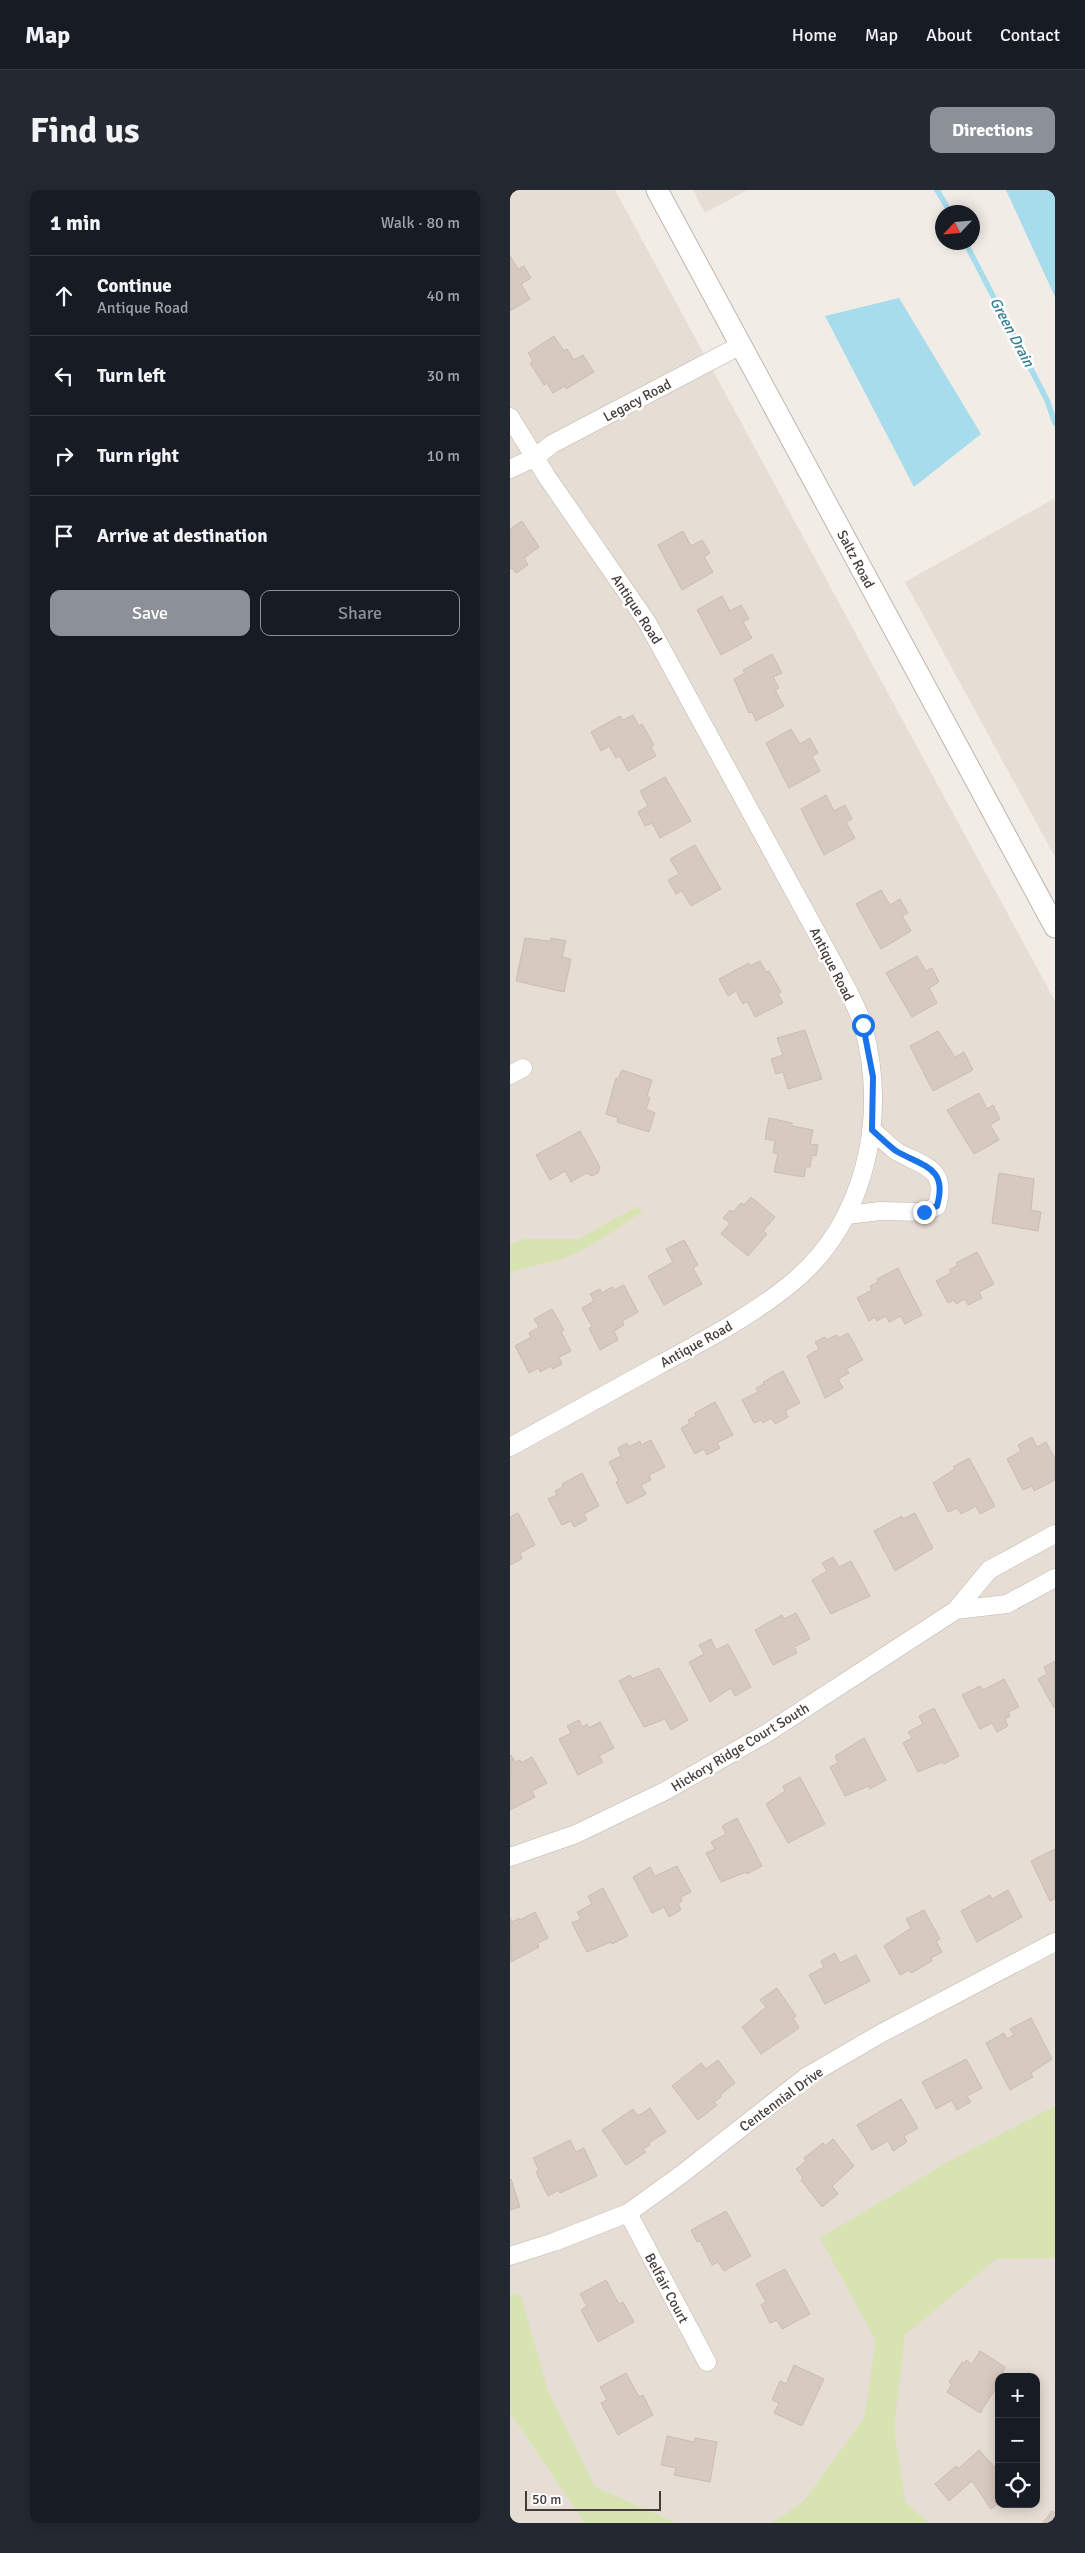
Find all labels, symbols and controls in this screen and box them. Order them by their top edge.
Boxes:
text: Map [25,20,70,50]
text: Home [792,24,837,46]
text: Map [865,24,898,46]
text: About [926,24,972,46]
text: Contact [1000,24,1060,46]
button: Directions [930,107,1055,153]
text: Find us [30,109,140,152]
north arrow [935,205,980,250]
text: 1 min [50,210,101,236]
text: Walk · 80 m [381,213,460,233]
text: Continue [97,274,172,298]
icon: ahead [50,282,78,310]
text: 40 m [426,286,460,306]
water label: Green Drain [986,294,1038,371]
text: Antique Road [97,298,189,318]
icon: left [50,362,78,390]
text: Turn left [97,364,166,388]
text: 30 m [426,366,460,386]
street label: Legacy Road [600,375,674,425]
icon: right [50,442,78,470]
text: Turn right [97,444,179,468]
text: 10 m [426,446,460,466]
icon: arrive [50,522,78,550]
text: Arrive at destination [97,524,268,548]
street label: Saltz Road [833,527,878,591]
street label: Antique Road [608,571,666,647]
button: Save [50,590,250,636]
button: Share [260,590,460,636]
street label: Antique Road [806,925,857,1004]
route start [852,1014,875,1037]
route end [913,1201,936,1224]
street label: Antique Road [657,1318,735,1371]
street label: Hickory Ridge Court South [668,1699,812,1795]
street label: Centennial Drive [736,2063,827,2136]
street label: Belfair Court [641,2250,692,2326]
map controls [995,2373,1040,2508]
button: + [995,2373,1040,2418]
button: − [995,2418,1040,2463]
button: locate [995,2463,1040,2508]
scale bar [525,2488,661,2511]
text: 50 m [532,2491,561,2508]

